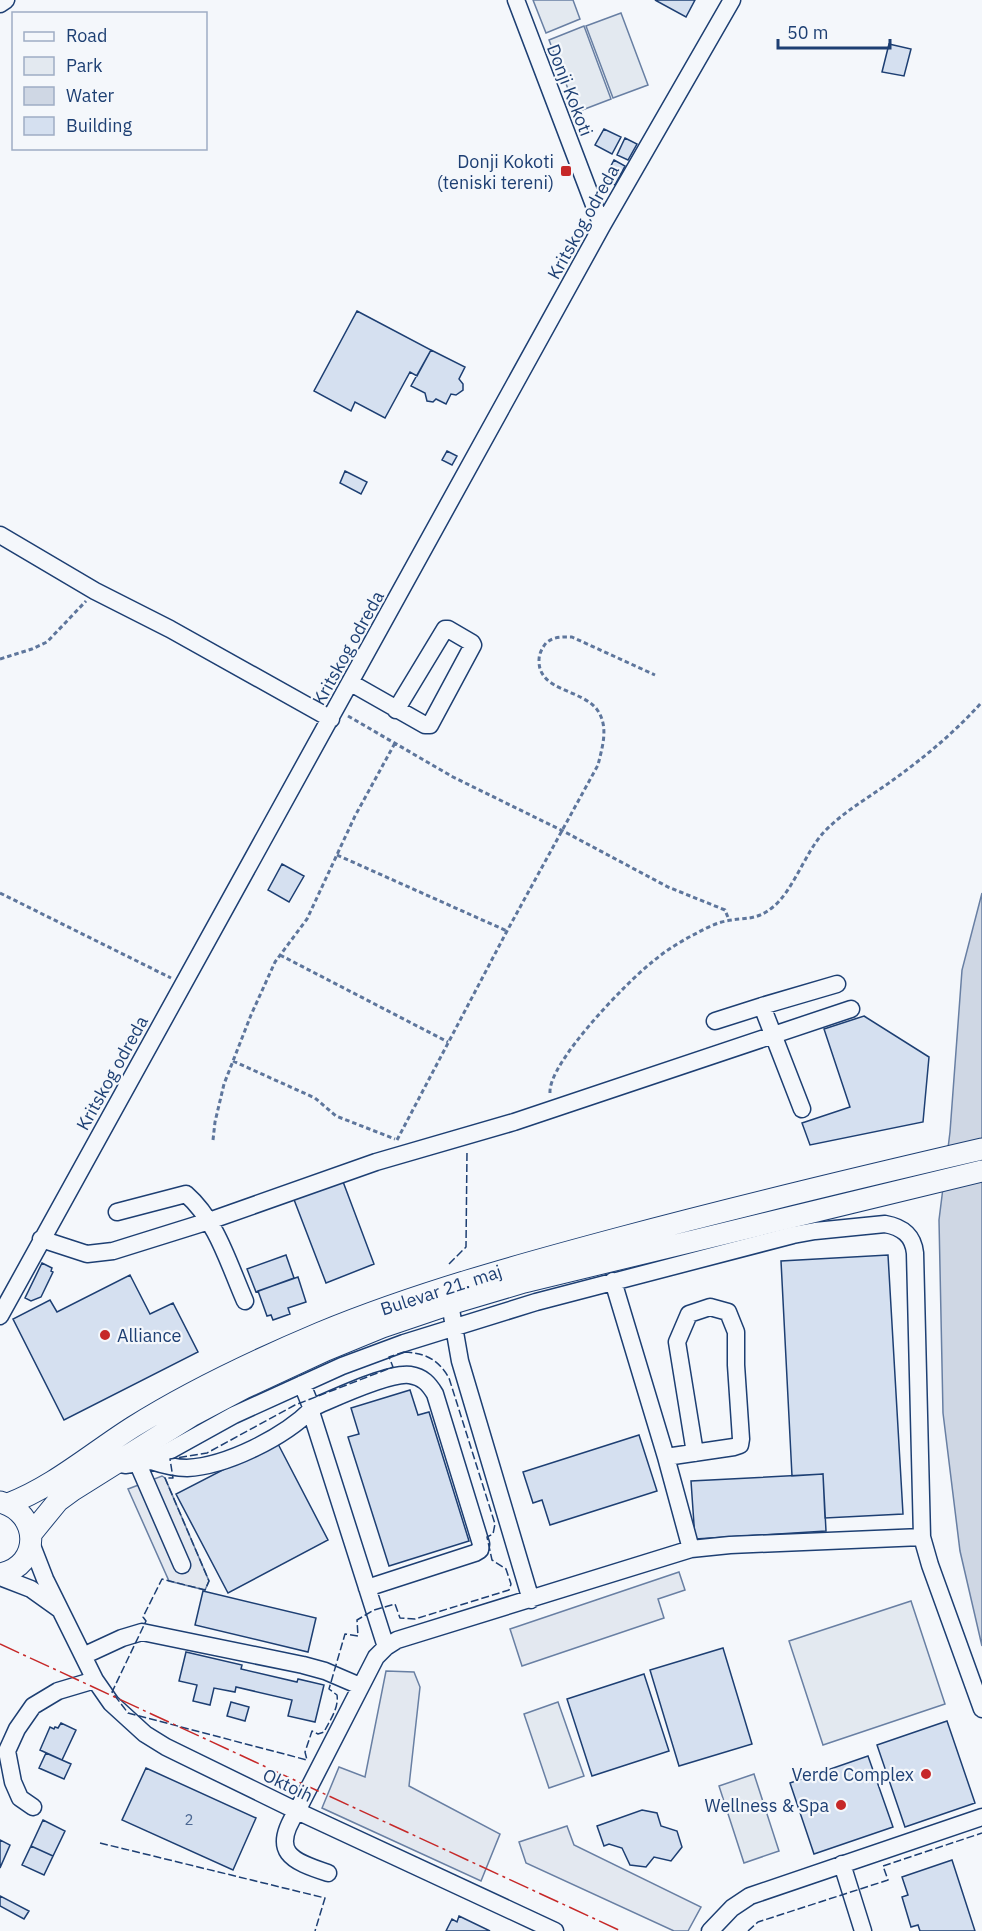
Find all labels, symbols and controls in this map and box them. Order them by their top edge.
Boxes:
legend [12,12,207,150]
scale bar [778,12,890,50]
text: 50 m [787,21,829,44]
text: Road [66,24,107,47]
street label: Donji Kokoti [542,41,598,139]
text: Park [66,54,103,77]
text: Water [66,84,115,107]
text: Building [66,114,133,137]
place label: Donji Kokoti (teniski tereni) [437,150,554,194]
street label: Kritskog odreda [542,160,624,283]
marker: Donji Kokoti (teniski tereni) [559,164,573,178]
street label: Kritskog odreda [307,586,389,709]
street label: Kritskog odreda [71,1011,153,1134]
street label: Bulevar 21. maj [377,1260,505,1320]
place label: Alliance [117,1324,182,1347]
marker: Alliance [98,1328,112,1342]
street label: Oktoih [259,1763,317,1807]
place label: Verde Complex [792,1763,914,1786]
marker: Verde Complex [919,1767,933,1781]
place label: Wellness & Spa [705,1794,829,1817]
marker: Wellness & Spa [834,1798,848,1812]
house number: 2 [184,1810,194,1829]

